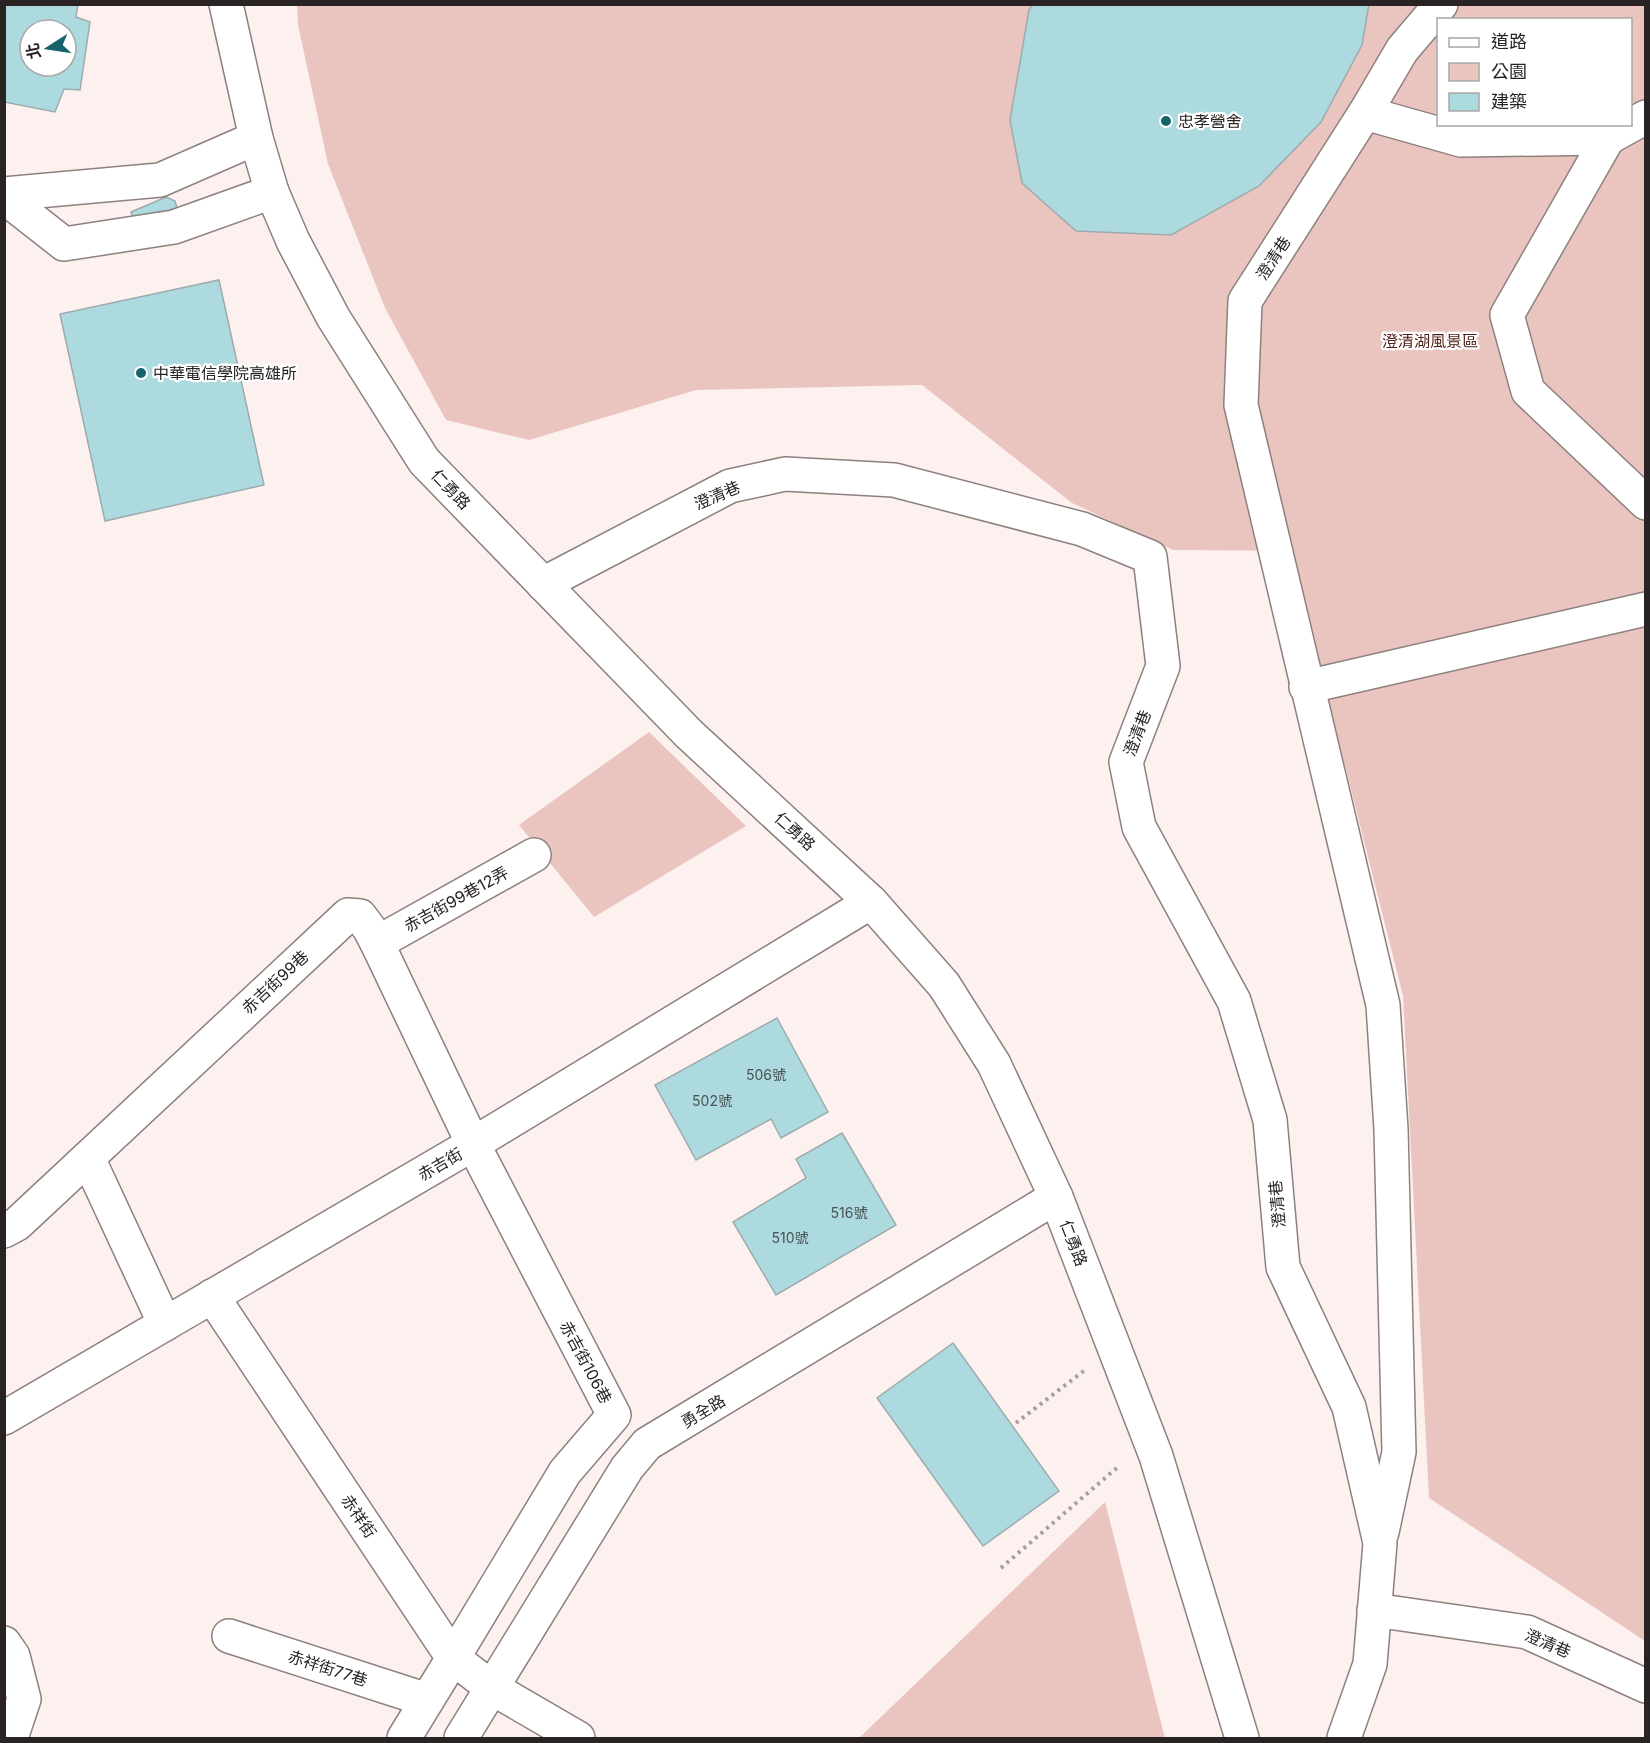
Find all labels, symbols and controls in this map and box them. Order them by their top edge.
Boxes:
north arrow [18,18,78,78]
legend [1437,18,1632,126]
text: 道路 [1491,31,1527,52]
text: 北 [22,41,45,61]
text: 公園 [1491,61,1527,82]
text: 建築 [1491,91,1527,112]
place label: 忠孝營舍 [1178,111,1242,131]
marker: 忠孝營舍 [1159,114,1173,128]
street label: 澄清巷 [1252,232,1294,284]
park label: 澄清湖風景區 [1382,331,1478,351]
place label: 中華電信學院高雄所 [153,363,297,383]
marker: 中華電信學院高雄所 [134,366,148,380]
street label: 仁勇路 [427,465,475,513]
street label: 澄清巷 [691,476,743,514]
street label: 澄清巷 [1119,707,1155,759]
street label: 仁勇路 [770,808,820,854]
street label: 赤吉街99巷12弄 [400,862,512,936]
street label: 赤吉街99巷 [238,946,312,1018]
house number: 506號 [746,1066,786,1083]
house number: 502號 [692,1092,732,1109]
street label: 赤吉街 [414,1143,466,1185]
street label: 澄清巷 [1265,1179,1289,1229]
house number: 516號 [831,1204,867,1221]
street label: 仁勇路 [1056,1217,1092,1269]
house number: 510號 [771,1229,809,1246]
street label: 赤吉街106巷 [556,1317,616,1407]
street label: 勇全路 [677,1390,729,1432]
street label: 赤祥街 [337,1491,381,1541]
street label: 澄清巷 [1522,1624,1574,1662]
street label: 赤祥街77巷 [286,1646,370,1690]

